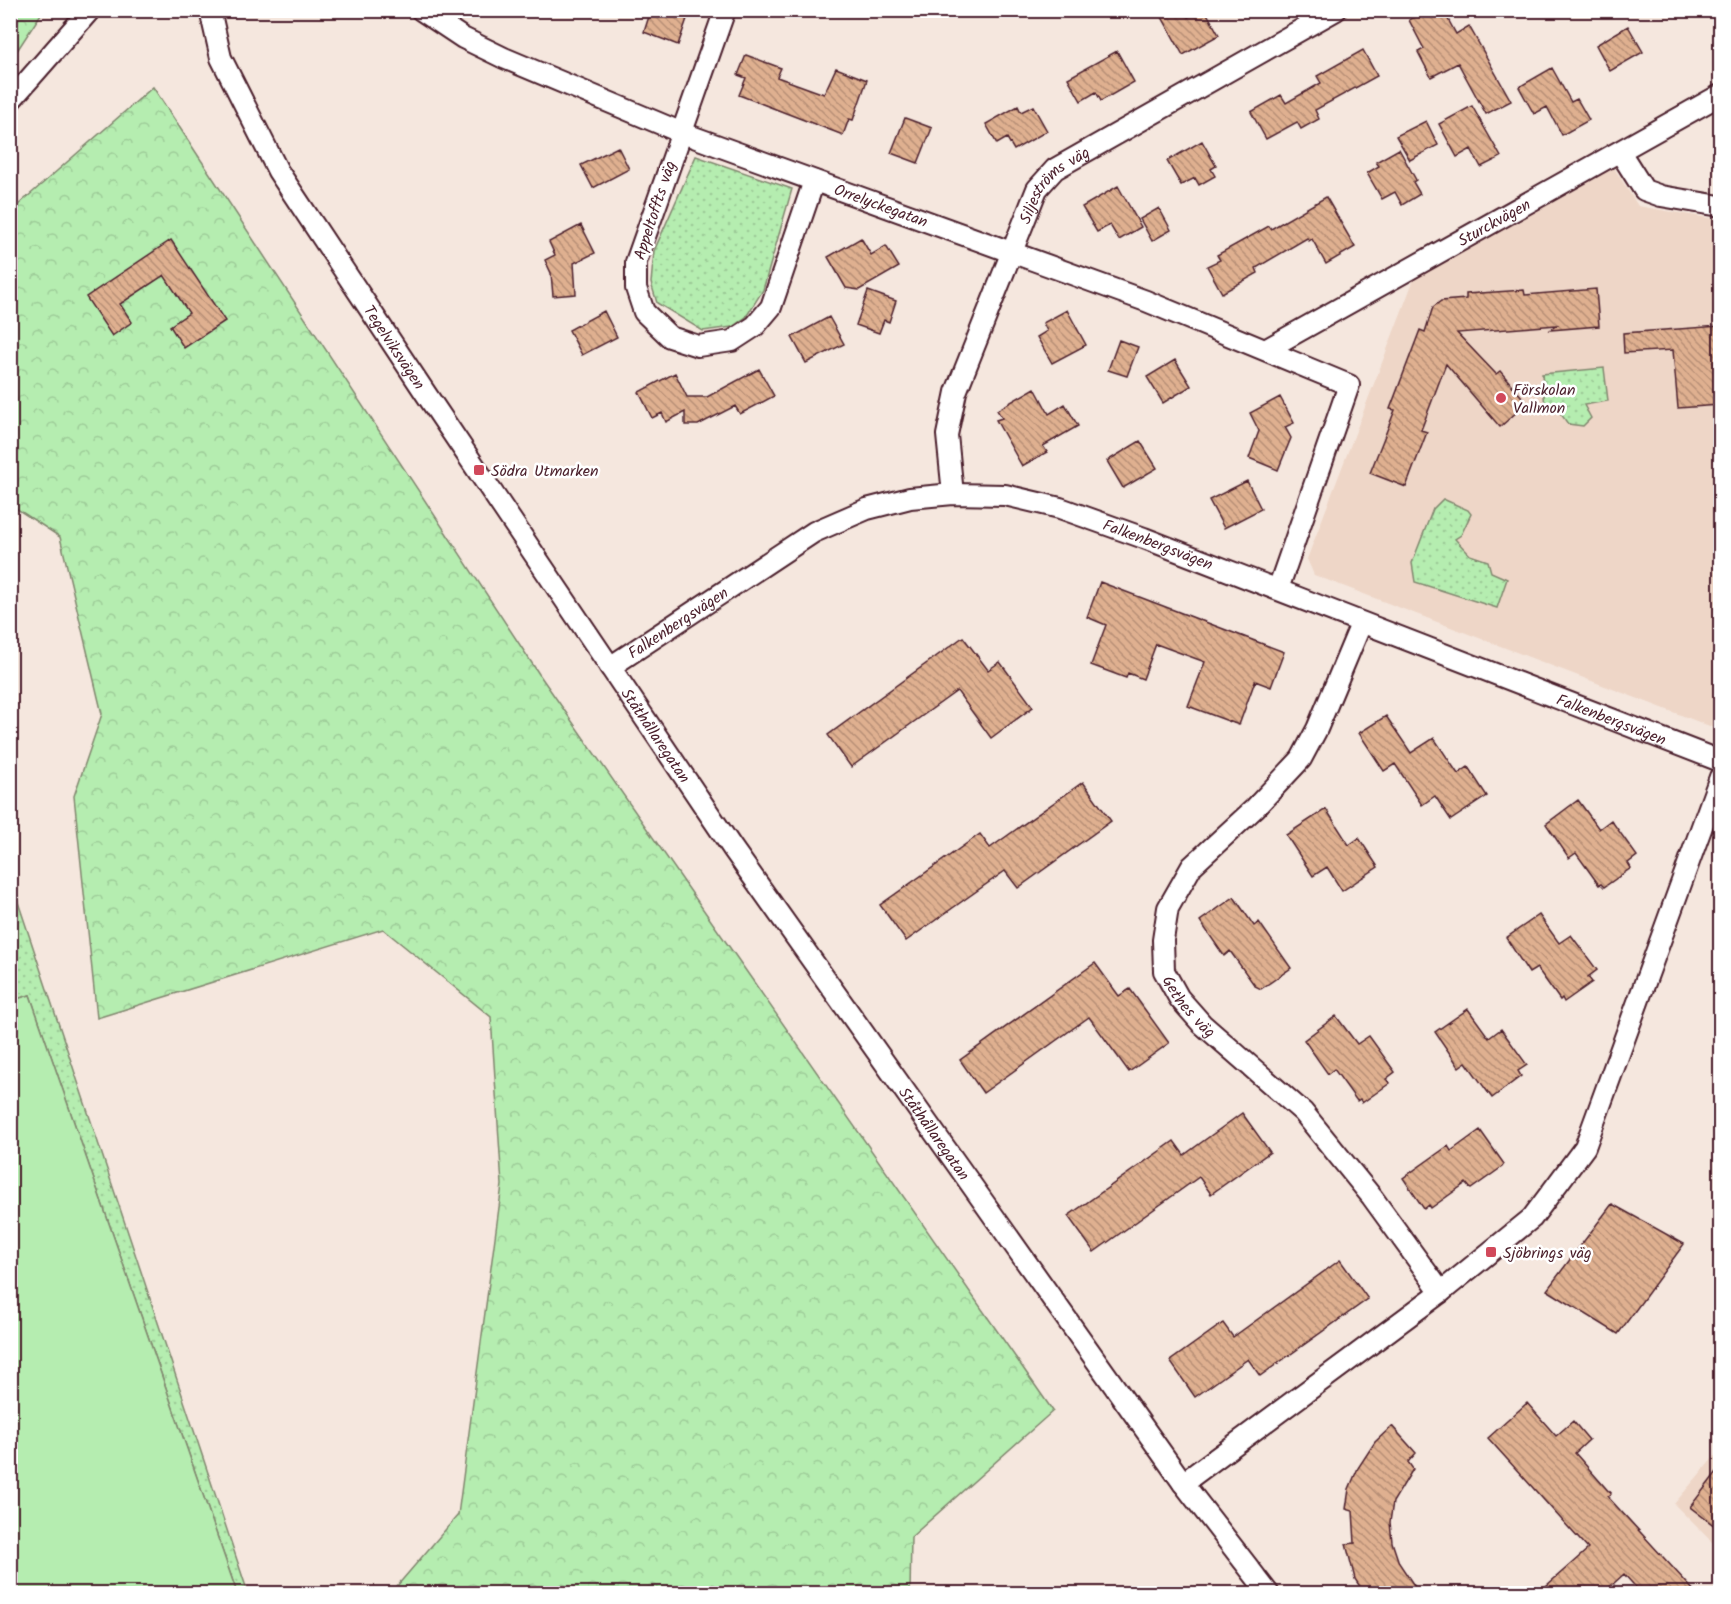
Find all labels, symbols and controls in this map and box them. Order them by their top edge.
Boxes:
street label: Siljeströms väg [1013,141,1095,228]
street label: Appeltoffts väg [628,158,683,263]
street label: Orrelyckegatan [830,178,931,235]
street label: Sturckvägen [1454,193,1536,254]
street label: Tegelviksvägen [356,300,431,395]
place label: Förskolan Vallmon [1513,378,1575,421]
marker: Förskolan Vallmon [1494,391,1508,405]
place label: Södra Utmarken [491,459,598,484]
marker: Södra Utmarken [472,463,486,477]
street label: Falkenbergsvägen [1099,513,1216,578]
street label: Falkenbergsvägen [623,581,734,666]
street label: Ståthållaregatan [614,683,696,789]
street label: Falkenbergsvägen [1552,688,1670,753]
street label: Gethes väg [1155,971,1221,1044]
street label: Ståthållaregatan [892,1082,976,1186]
place label: Sjöbrings väg [1503,1241,1592,1266]
marker: Sjöbrings väg [1484,1245,1498,1259]

